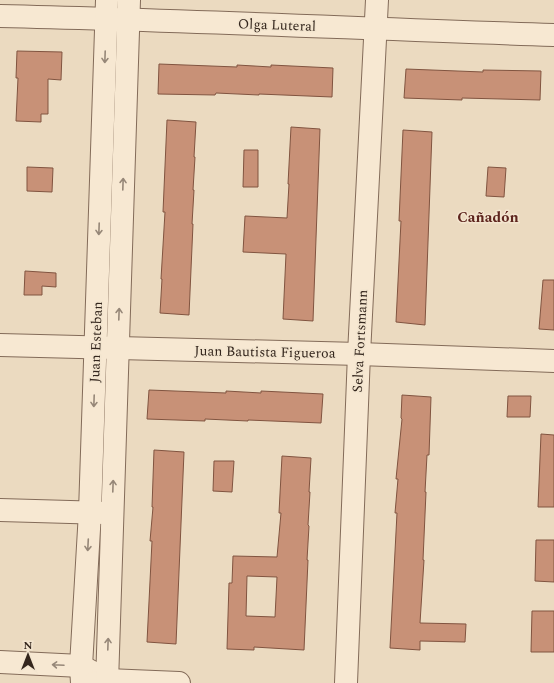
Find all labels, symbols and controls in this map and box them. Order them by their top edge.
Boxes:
street label: Olga Luteral [238,13,316,37]
one-way arrow [101,50,109,63]
one-way arrow [119,178,127,191]
district label: Cañadón [457,206,519,229]
one-way arrow [96,222,103,235]
street label: Selva Fortsmann [347,289,373,393]
street label: Juan Esteban [84,301,108,383]
one-way arrow [115,308,123,321]
street label: Juan Bautista Figueroa [194,340,336,364]
one-way arrow [90,394,98,407]
one-way arrow [109,480,117,493]
one-way arrow [85,538,92,551]
north arrow [8,635,48,675]
text: N [24,637,33,654]
one-way arrow [104,638,112,651]
one-way arrow [52,661,65,668]

